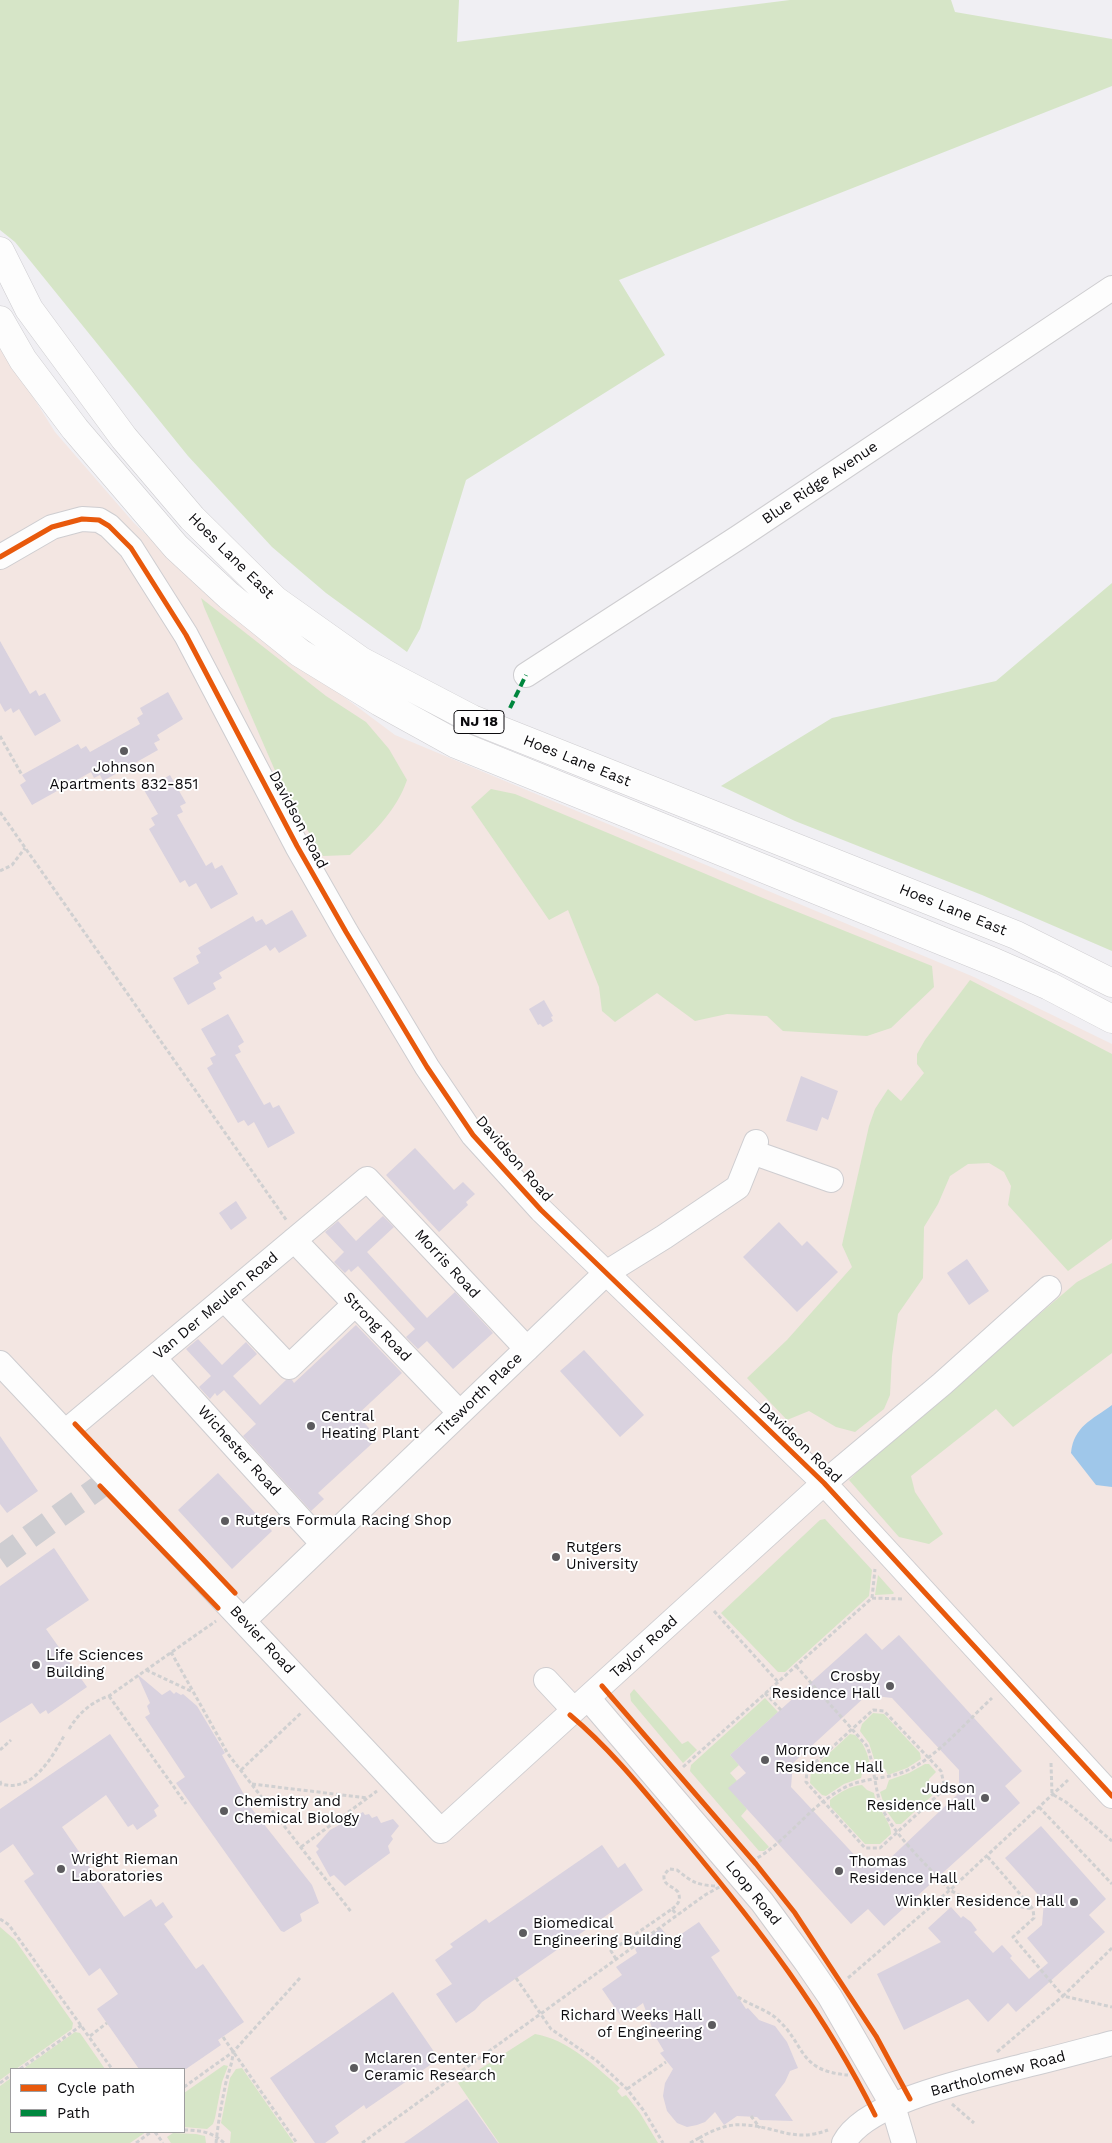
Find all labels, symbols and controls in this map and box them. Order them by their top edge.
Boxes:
street label: Blue Ridge Avenue [759,438,881,528]
street label: Hoes Lane East [184,509,278,603]
road number: NJ 18 [454,710,504,734]
street label: Hoes Lane East [521,731,633,791]
marker: Johnson Apartments 832-851 [118,745,130,757]
place label: Johnson Apartments 832-851 [50,759,198,794]
street label: Davidson Road [265,768,331,872]
street label: Hoes Lane East [897,880,1009,940]
street label: Davidson Road [472,1112,556,1206]
street label: Morris Road [411,1226,483,1302]
street label: Van Der Meulen Road [150,1249,282,1363]
street label: Strong Road [339,1288,415,1366]
street label: Titsworth Place [432,1349,526,1441]
street label: Davidson Road [755,1399,845,1487]
street label: Wichester Road [194,1402,284,1500]
place label: Central Heating Plant [321,1408,419,1443]
marker: Central Heating Plant [305,1420,317,1432]
place label: Rutgers Formula Racing Shop [235,1512,452,1530]
marker: Rutgers Formula Racing Shop [219,1515,231,1527]
place label: Rutgers University [566,1539,638,1574]
marker: Rutgers University [550,1551,562,1563]
street label: Bevier Road [226,1602,298,1678]
street label: Taylor Road [606,1612,682,1682]
place label: Life Sciences Building [46,1647,143,1682]
marker: Life Sciences Building [30,1659,42,1671]
place label: Crosby Residence Hall [772,1668,880,1703]
marker: Crosby Residence Hall [884,1680,896,1692]
place label: Morrow Residence Hall [775,1742,883,1777]
marker: Morrow Residence Hall [759,1754,771,1766]
place label: Judson Residence Hall [867,1780,975,1815]
marker: Judson Residence Hall [979,1792,991,1804]
place label: Chemistry and Chemical Biology [234,1793,359,1828]
marker: Chemistry and Chemical Biology [218,1805,230,1817]
place label: Wright Rieman Laboratories [71,1851,178,1886]
place label: Thomas Residence Hall [849,1853,957,1888]
street label: Loop Road [721,1857,785,1929]
marker: Wright Rieman Laboratories [55,1863,67,1875]
marker: Thomas Residence Hall [833,1865,845,1877]
place label: Winkler Residence Hall [895,1893,1064,1911]
marker: Winkler Residence Hall [1068,1896,1080,1908]
place label: Biomedical Engineering Building [533,1915,681,1950]
marker: Biomedical Engineering Building [517,1927,529,1939]
place label: Richard Weeks Hall of Engineering [560,2007,702,2042]
marker: Richard Weeks Hall of Engineering [706,2019,718,2031]
street label: Bartholomew Road [928,2047,1068,2101]
place label: Mclaren Center For Ceramic Research [364,2050,505,2085]
marker: Mclaren Center For Ceramic Research [348,2062,360,2074]
legend [10,2068,185,2133]
text: Cycle path [57,2079,135,2097]
text: Path [57,2104,90,2122]

